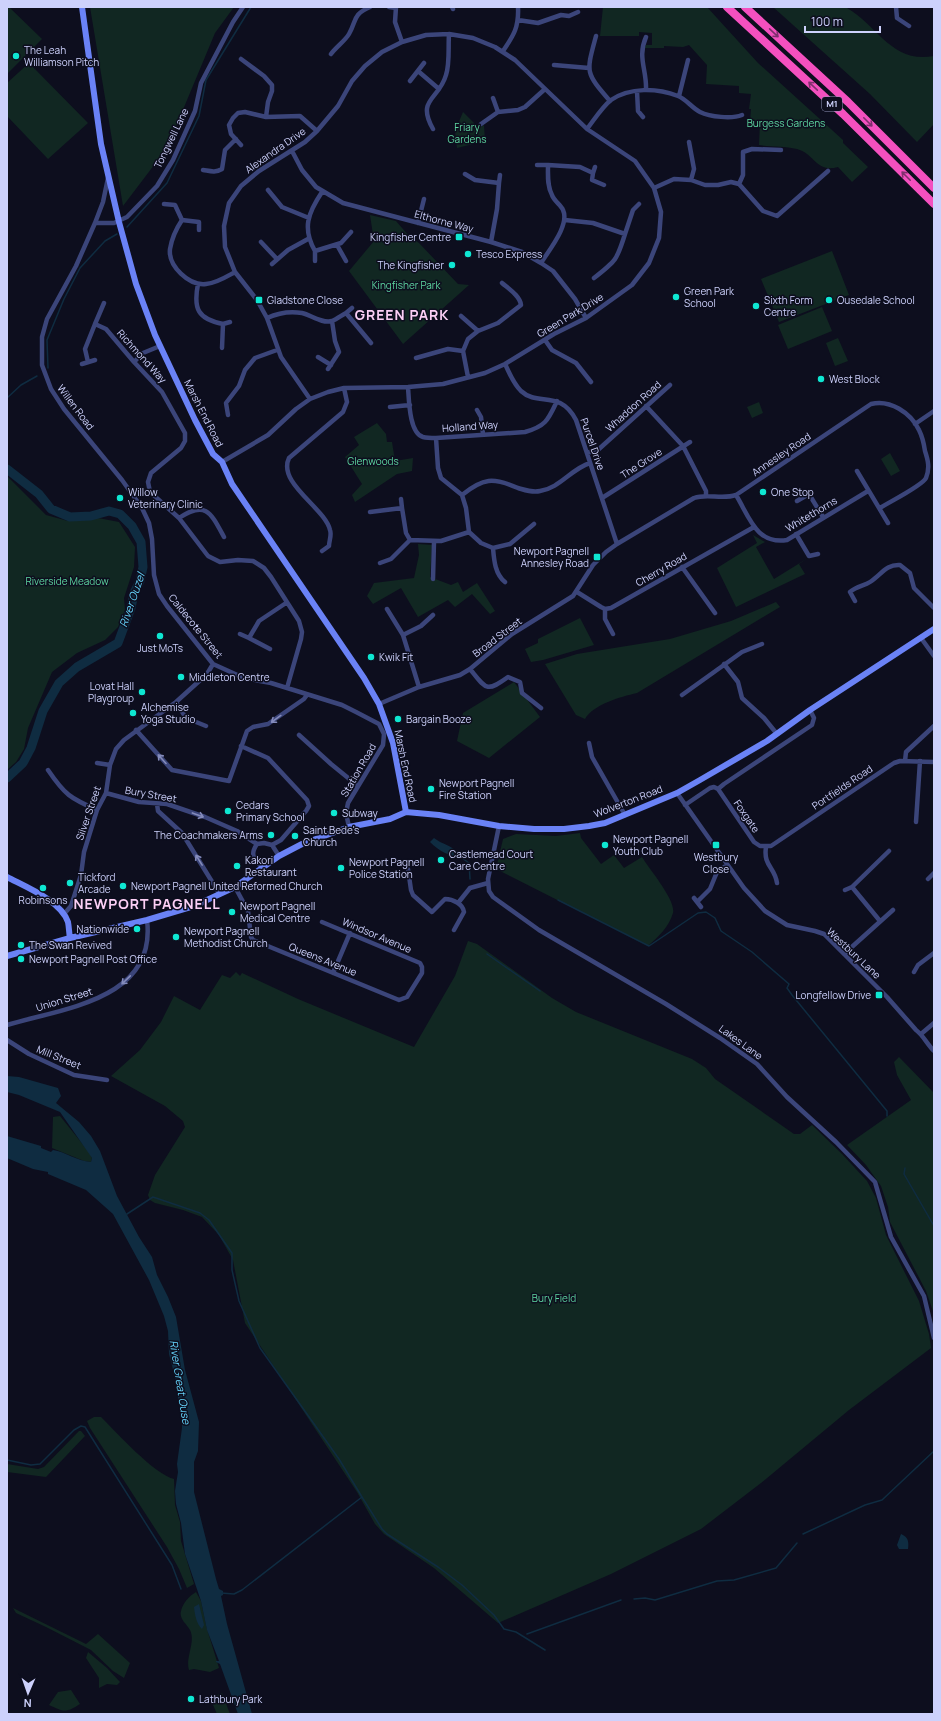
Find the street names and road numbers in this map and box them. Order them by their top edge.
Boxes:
road number: M1 [822,97,842,111]
street label: Tongwell Lane [150,105,192,170]
street label: Alexandra Drive [242,124,308,176]
street label: Elthorne Way [413,206,476,236]
street label: Green Park Drive [534,290,606,340]
street label: Richmond Way [114,326,170,386]
street label: Marsh End Road [181,377,227,449]
street label: Whaddon Road [602,377,664,435]
street label: Willen Road [54,381,98,433]
street label: Purcel Drive [578,416,609,472]
street label: Holland Way [441,417,499,435]
street label: Annesley Road [749,429,813,479]
street label: The Grove [618,444,665,482]
street label: Whitethorns [783,493,839,535]
street label: Cherry Road [633,549,689,589]
street label: Caldecote Street [166,591,226,661]
street label: Broad Street [469,614,525,660]
street label: Marsh End Road [391,728,421,804]
street label: Station Road [337,741,379,799]
street label: Portfields Road [809,761,875,813]
street label: Wolverton Road [592,781,665,821]
street label: Bury Street [124,783,178,805]
street label: Silver Street [72,784,104,842]
street label: Foxgate [731,797,763,835]
street label: Windsor Avenue [340,914,414,956]
street label: Westbury Lane [824,924,884,982]
street label: Queens Avenue [287,939,359,979]
street label: Union Street [34,984,94,1014]
street label: Lakes Lane [716,1021,766,1063]
street label: Mill Street [35,1042,83,1072]

